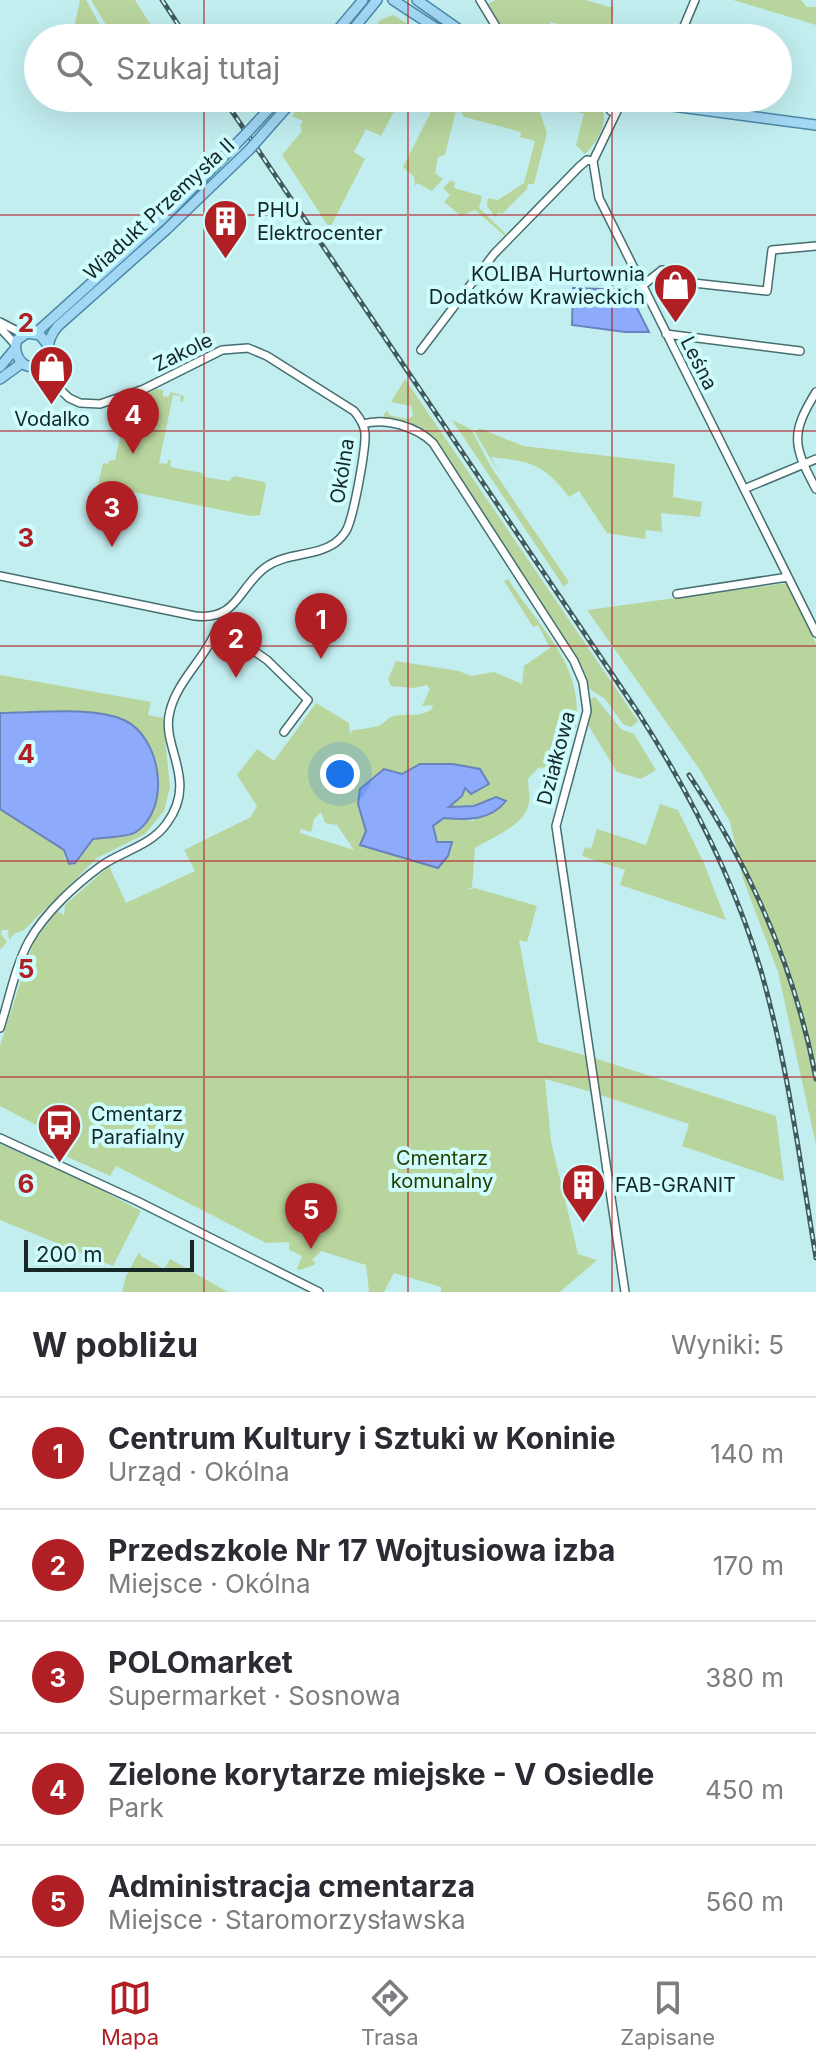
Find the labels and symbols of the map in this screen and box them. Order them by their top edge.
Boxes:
street label: Wiadukt Przemysła II [79,133,239,285]
building icon: PHU Elektrocenter [202,197,250,260]
place label: PHU Elektrocenter [257,198,383,245]
shop icon: KOLIBA Hurtownia Dodatków Krawieckich [652,261,700,324]
place label: KOLIBA Hurtownia Dodatków Krawieckich [429,262,645,309]
text: 2 [18,307,34,338]
street label: Zakole [149,327,217,377]
street label: Leśna [675,332,723,394]
shop icon: Vodalko [28,343,76,406]
pin: 4 [107,388,159,454]
place label: Vodalko [14,407,90,431]
street label: Okólna [325,437,359,505]
pin: 3 [86,481,138,547]
text: 3 [18,522,34,553]
pin: 1 [295,593,347,659]
pin: 2 [210,612,262,678]
street label: Działkowa [532,708,580,808]
text: 4 [17,738,35,769]
your location [320,754,360,794]
text: 5 [18,953,34,984]
bus stop icon: Cmentarz Parafialny [36,1102,84,1165]
place label: Cmentarz Parafialny [91,1102,185,1149]
park label: Cmentarz komunalny [391,1146,493,1193]
building icon: FAB-GRANIT [560,1161,608,1224]
text: 6 [18,1168,34,1199]
place label: FAB-GRANIT [615,1173,736,1197]
pin: 5 [285,1183,337,1249]
scale bar [24,1236,194,1272]

